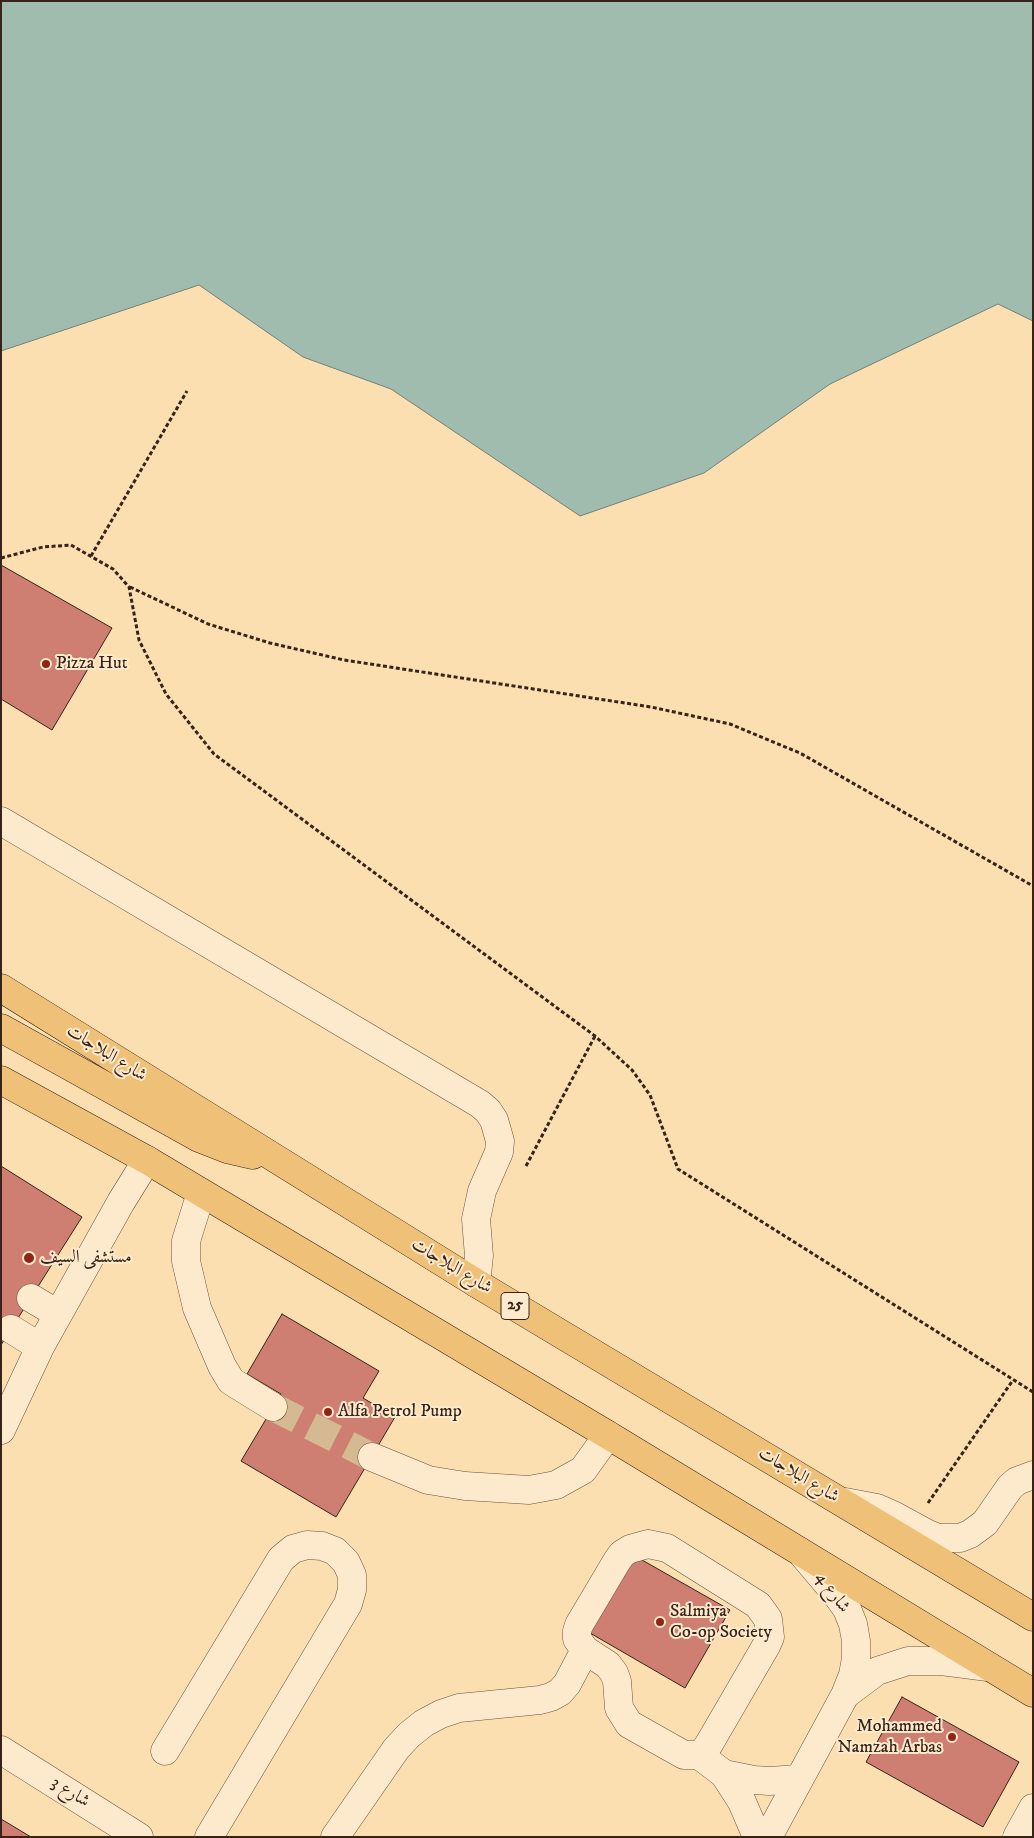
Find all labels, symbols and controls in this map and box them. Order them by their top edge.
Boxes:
place label: Pizza Hut [56,653,127,675]
marker: Pizza Hut [40,658,52,670]
street label: شارع البلاجات [62,1021,150,1087]
street label: شارع البلاجات [407,1234,495,1300]
place label: مستشفى السيف [40,1247,132,1269]
marker: مستشفى السيف [22,1251,36,1265]
road number: 25 [501,1292,529,1320]
place label: Alfa Petrol Pump [338,1401,462,1423]
marker: Alfa Petrol Pump [322,1406,334,1418]
street label: شارع البلاجات [754,1443,842,1509]
street label: شارع 4 [810,1568,854,1618]
place label: Salmiya Co-op Society [670,1601,772,1644]
marker: Salmiya Co-op Society [654,1616,666,1628]
place label: Mohammed Namzah Arbas [837,1716,942,1758]
marker: Mohammed Namzah Arbas [946,1731,958,1743]
street label: شارع 3 [47,1773,93,1813]

